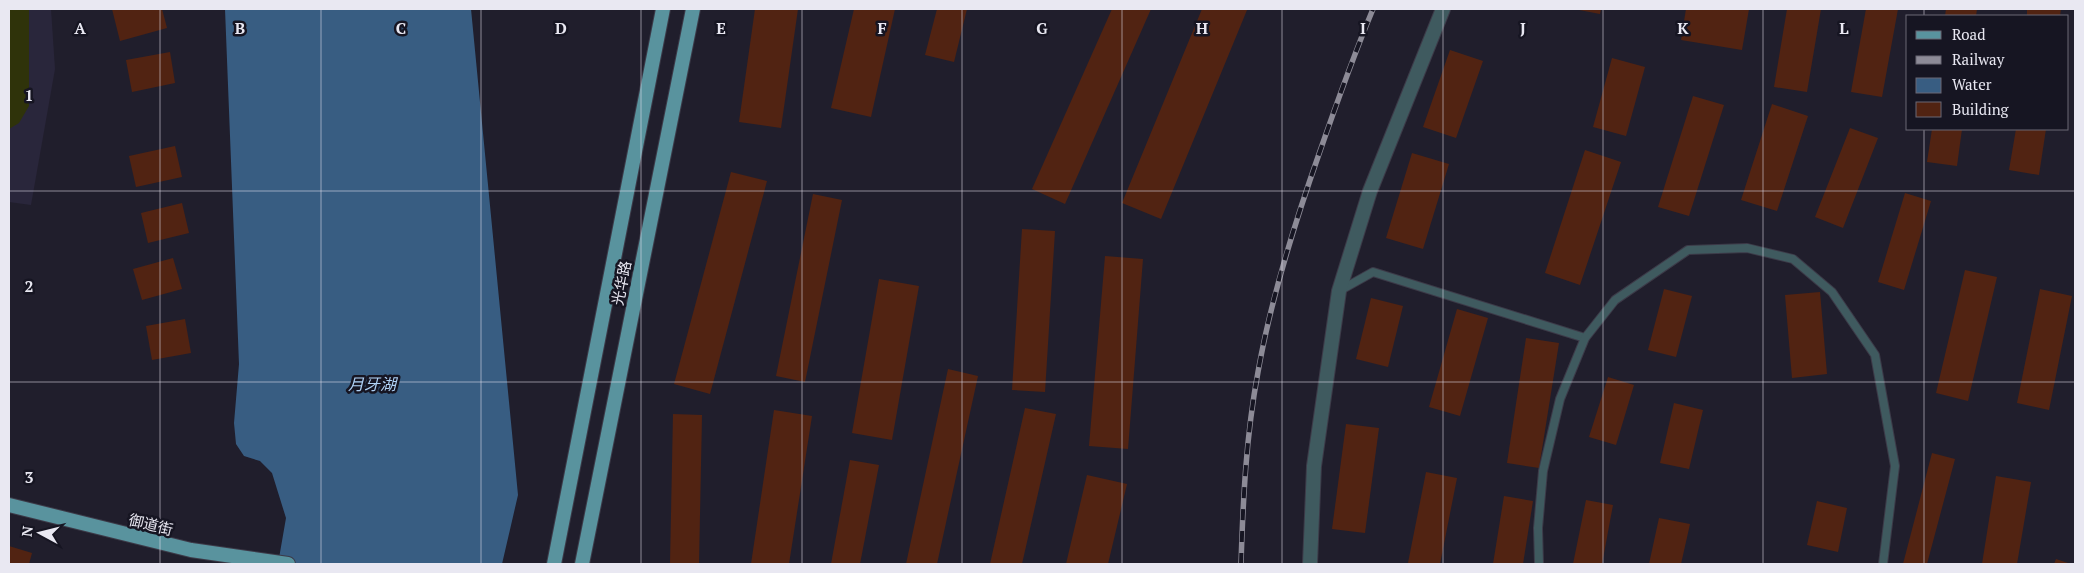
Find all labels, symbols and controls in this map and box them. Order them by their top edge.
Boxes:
legend [1906,15,2069,130]
text: A [74,17,86,39]
text: B [235,17,245,39]
text: C [396,17,406,39]
text: D [555,17,567,39]
text: E [716,17,726,39]
text: F [877,17,887,39]
text: G [1036,17,1048,39]
text: H [1196,17,1208,39]
text: I [1360,17,1366,39]
text: J [1520,17,1526,39]
text: K [1677,17,1689,39]
text: L [1839,17,1849,39]
text: Road [1952,24,1985,44]
text: Railway [1952,49,2005,69]
text: Water [1952,74,1992,94]
text: 1 [24,84,34,106]
text: Building [1952,99,2010,119]
street label: 光华路 [607,259,635,307]
text: 2 [24,275,34,297]
water label: 月牙湖 [348,373,399,395]
text: 3 [24,466,34,488]
north arrow [15,508,65,558]
street label: 御道街 [127,509,175,539]
text: N [17,525,37,538]

